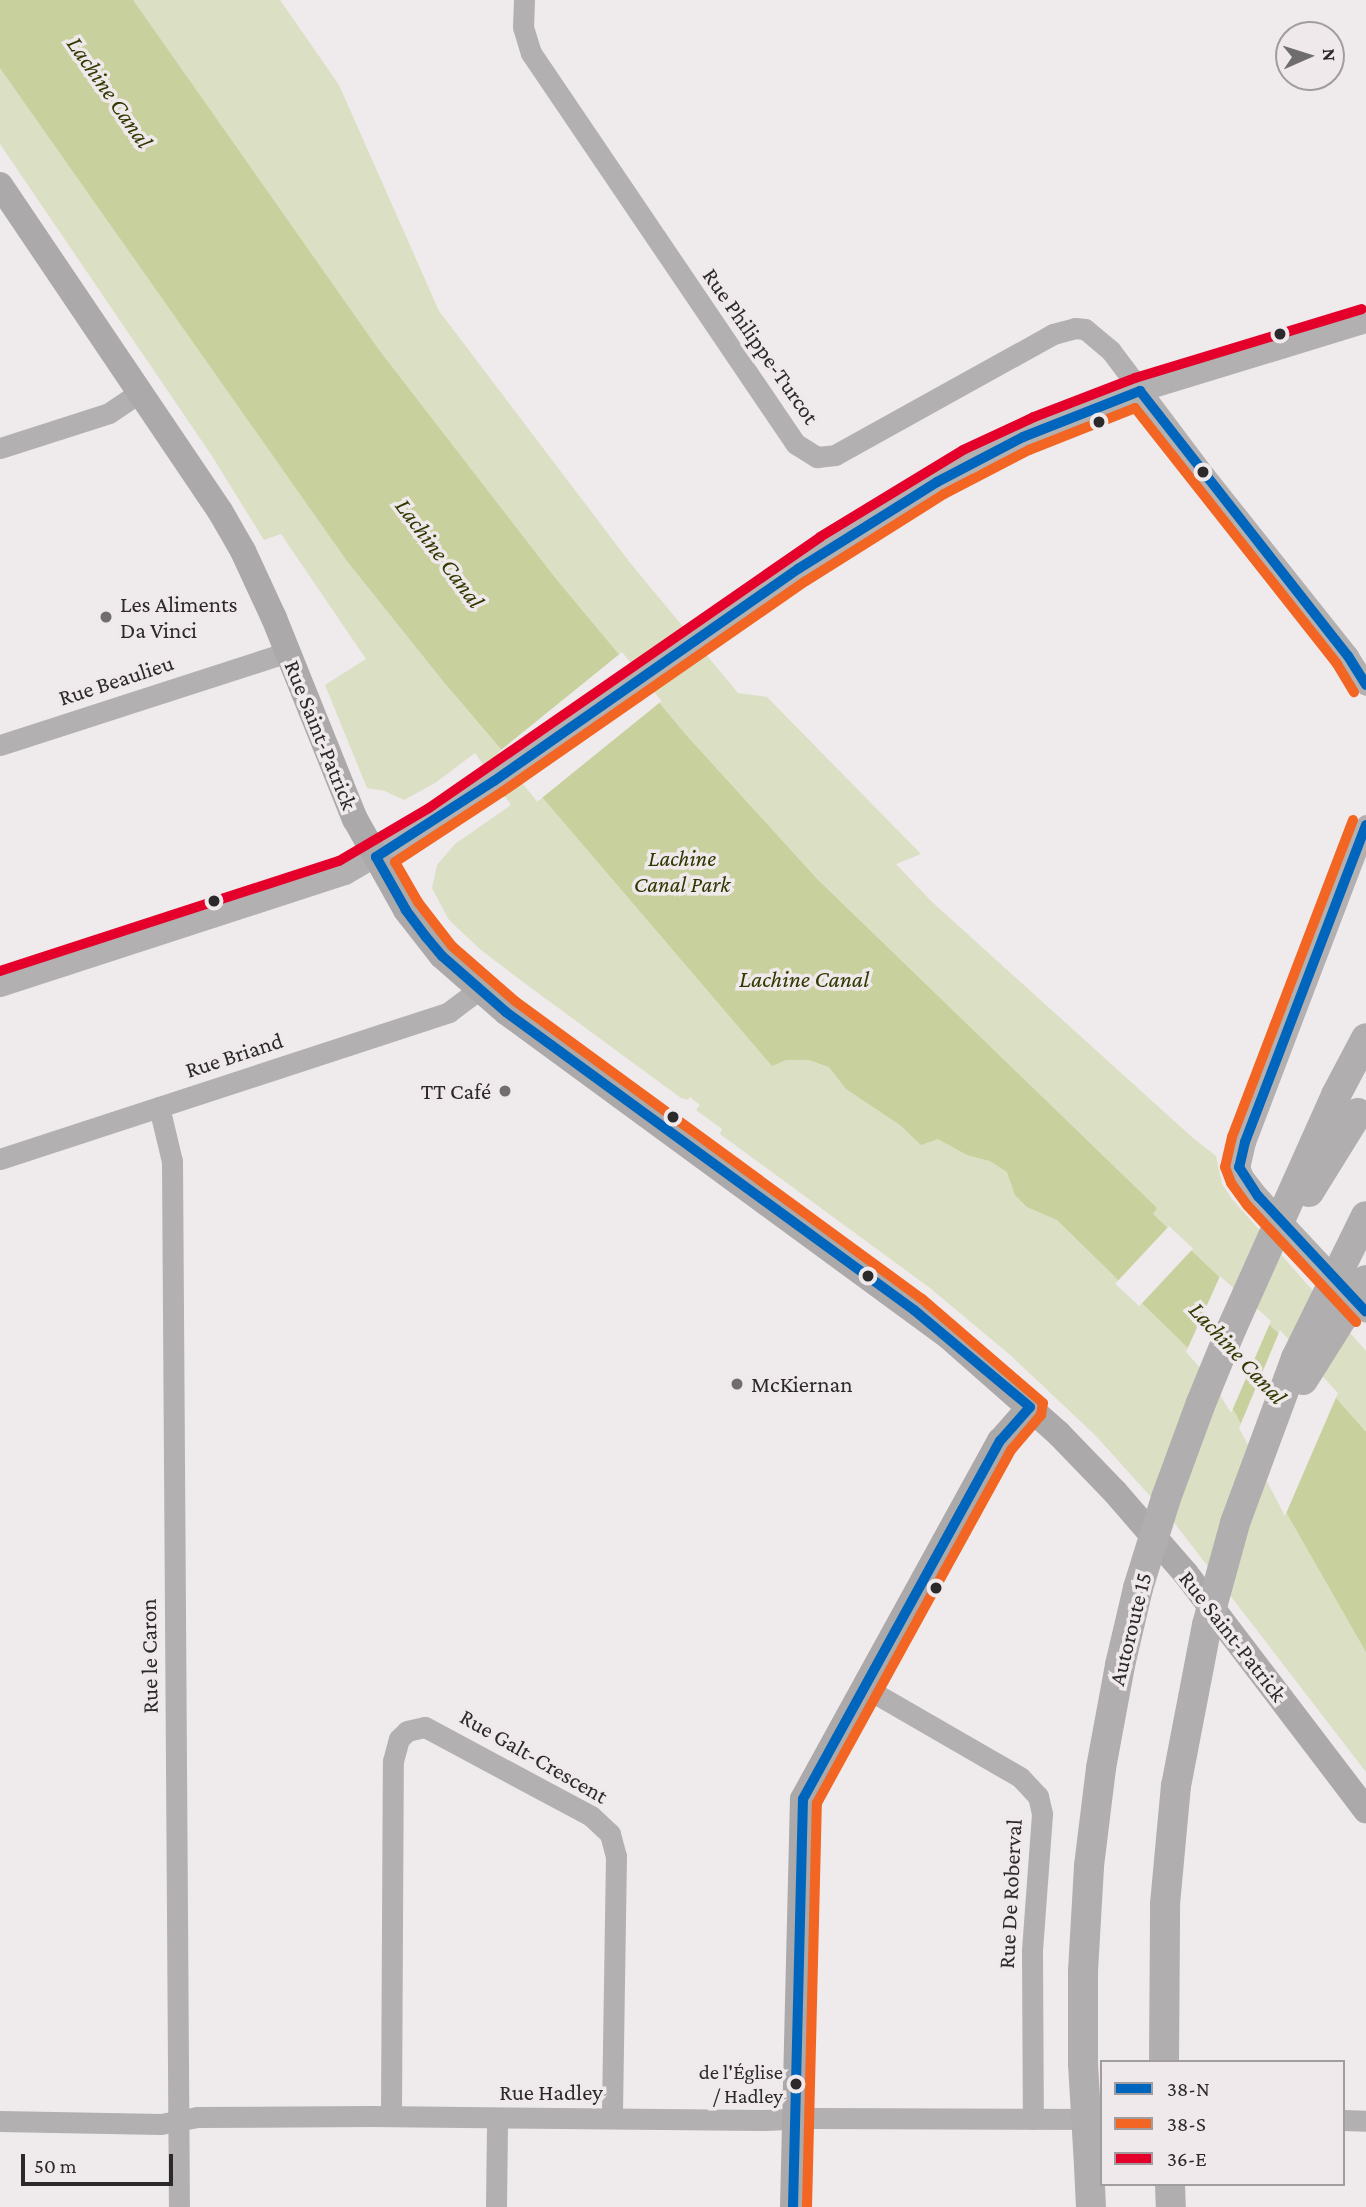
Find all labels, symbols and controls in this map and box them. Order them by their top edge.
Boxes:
north arrow [1275,21,1345,91]
water label: Lachine Canal [61,30,159,154]
text: N [1319,48,1340,62]
street label: Rue Philippe-Turcot [697,263,825,429]
unlabelled marker [1273,327,1287,341]
unlabelled marker [1092,415,1106,429]
unlabelled marker [1196,465,1210,479]
water label: Lachine Canal [389,492,491,614]
place label: Les Aliments Da Vinci [120,590,237,644]
marker: Les Aliments Da Vinci [98,609,114,625]
street label: Rue Beaulieu [55,648,177,712]
street label: Rue Saint-Patrick [278,656,364,814]
park label: Lachine Canal Park [634,844,730,898]
unlabelled marker [207,894,221,908]
water label: Lachine Canal [739,965,869,993]
street label: Rue Briand [182,1026,286,1084]
place label: TT Café [421,1077,491,1105]
marker: TT Café [497,1083,513,1099]
unlabelled marker [666,1110,680,1124]
unlabelled marker [861,1269,875,1283]
water label: Lachine Canal [1183,1296,1293,1410]
place label: McKiernan [751,1370,853,1398]
marker: McKiernan [729,1376,745,1392]
street label: Rue Saint-Patrick [1173,1565,1293,1707]
street label: Autoroute 15 [1103,1570,1157,1688]
unlabelled marker [929,1581,943,1595]
street label: Rue le Caron [134,1598,164,1714]
street label: Rue Galt-Crescent [455,1702,613,1810]
street label: Rue De Roberval [992,1818,1028,1970]
place label: de l'Église / Hadley [699,2059,783,2109]
legend [1100,2060,1345,2186]
marker: de l'Église / Hadley [789,2077,803,2091]
text: 38-N [1167,2077,1210,2101]
street label: Rue Hadley [499,2078,603,2106]
text: 38-S [1167,2112,1206,2136]
scale bar [24,2140,177,2184]
text: 36-E [1167,2147,1207,2171]
text: 50 m [34,2154,77,2178]

